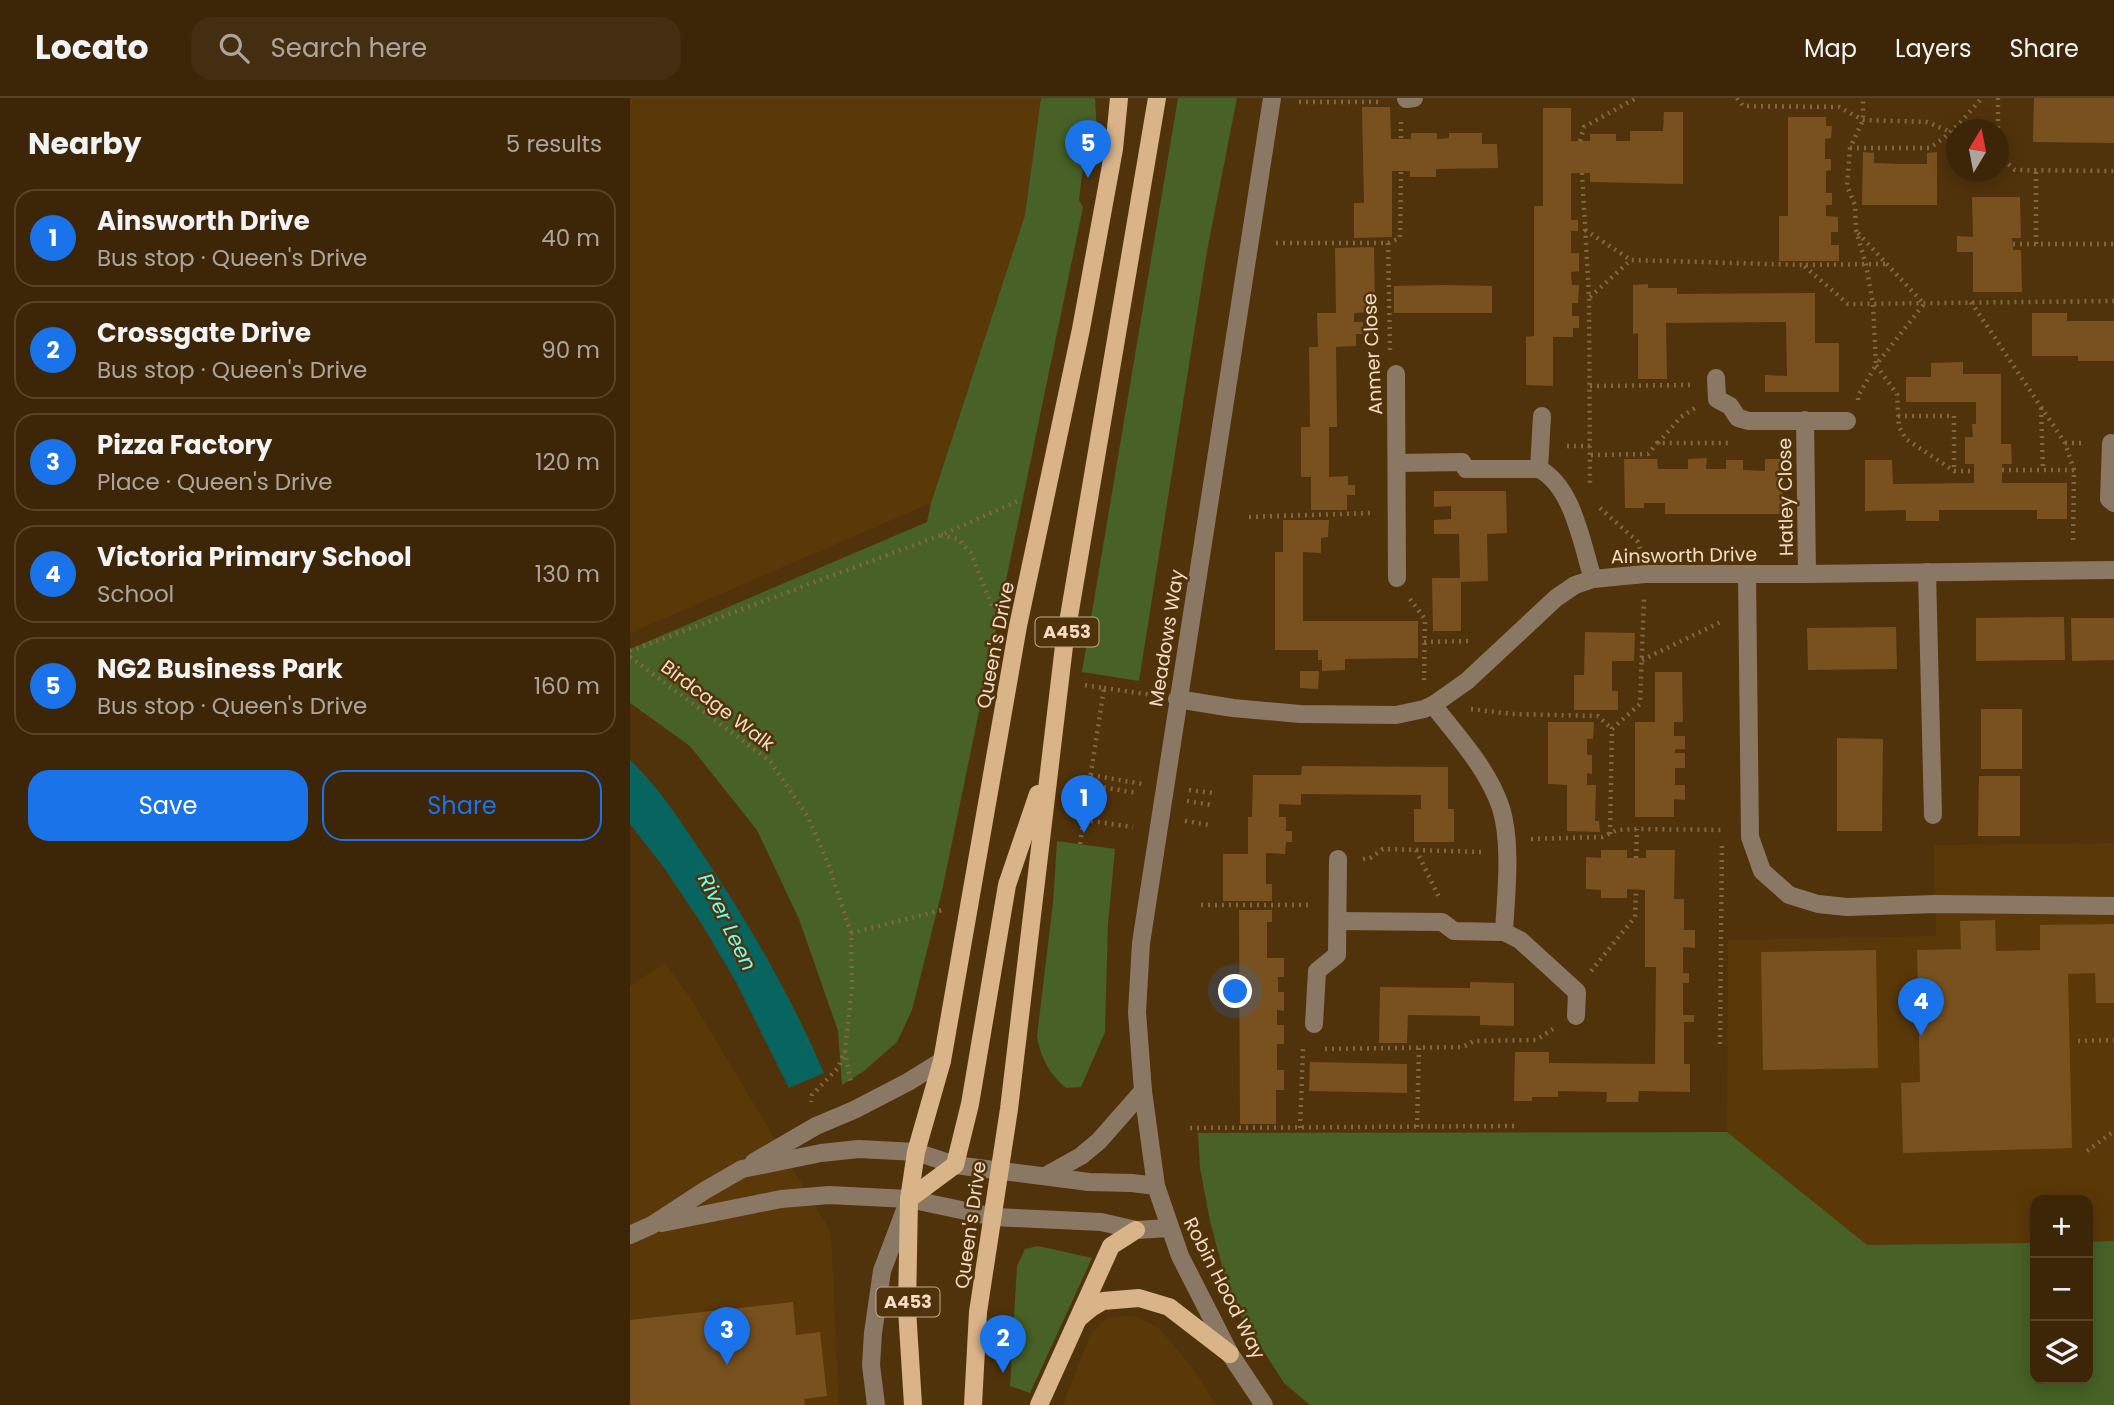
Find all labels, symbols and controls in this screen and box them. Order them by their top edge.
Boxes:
search box [191,17,681,80]
text: Locato [35,24,149,71]
icon: search [215,29,253,67]
text: Search here [271,30,427,66]
text: Map [1804,32,1857,65]
text: Layers [1895,32,1971,65]
text: Share [2009,32,2079,65]
north arrow [1946,119,2009,182]
pin: 5 [1065,120,1111,178]
text: Nearby [28,122,142,165]
text: 5 results [506,128,602,160]
text: Ainsworth Drive [97,203,310,239]
text: 1 [49,222,57,254]
text: 40 m [541,222,600,254]
text: Bus stop · Queen's Drive [97,242,367,274]
street label: Anmer Close [1356,293,1389,415]
text: Crossgate Drive [97,315,311,351]
text: 2 [46,334,60,366]
text: 90 m [541,334,600,366]
text: Bus stop · Queen's Drive [97,354,367,386]
text: Pizza Factory [97,427,272,463]
street label: Hatley Close [1771,438,1800,556]
text: 3 [46,446,60,478]
text: 120 m [535,446,600,478]
text: Place · Queen's Drive [97,466,332,498]
text: Victoria Primary School [97,539,412,575]
street label: Ainsworth Drive [1611,541,1757,570]
text: 4 [45,558,61,590]
text: 130 m [535,558,600,590]
street label: Meadows Way [1142,567,1191,709]
text: School [97,578,174,610]
street label: Queen's Drive [970,579,1021,711]
road number: A453 [1036,618,1098,646]
text: NG2 Business Park [97,651,343,687]
street label: Birdcage Walk [655,654,780,757]
text: 5 [46,670,60,702]
text: 160 m [534,670,600,702]
text: Bus stop · Queen's Drive [97,690,367,722]
button: Save [28,770,308,841]
button: Share [322,770,602,841]
pin: 1 [1061,775,1107,833]
water label: River Leen [691,868,764,975]
your location [1218,974,1252,1008]
pin: 4 [1898,978,1944,1036]
street label: Queen's Drive [948,1160,993,1291]
map controls [2030,1195,2093,1384]
button: + [2030,1195,2093,1258]
street label: Robin Hood Way [1177,1213,1272,1364]
button: − [2030,1258,2093,1321]
road number: A453 [876,1288,940,1316]
pin: 3 [704,1307,750,1365]
pin: 2 [980,1315,1026,1373]
button: layers [2030,1321,2093,1384]

